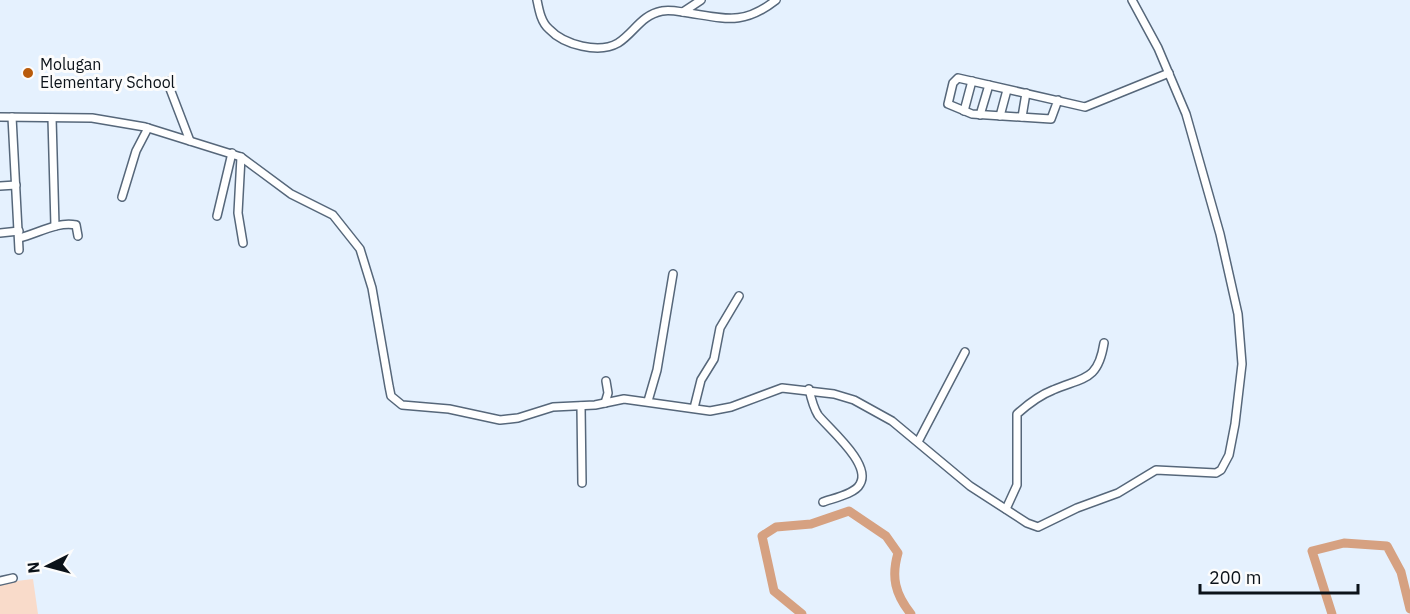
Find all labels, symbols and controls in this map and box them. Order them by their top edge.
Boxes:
place label: Molugan Elementary School [40,54,175,92]
marker: Molugan Elementary School [21,66,35,80]
north arrow [18,536,78,596]
scale bar [1200,557,1358,595]
text: N [23,561,44,574]
text: 200 m [1209,566,1261,589]

